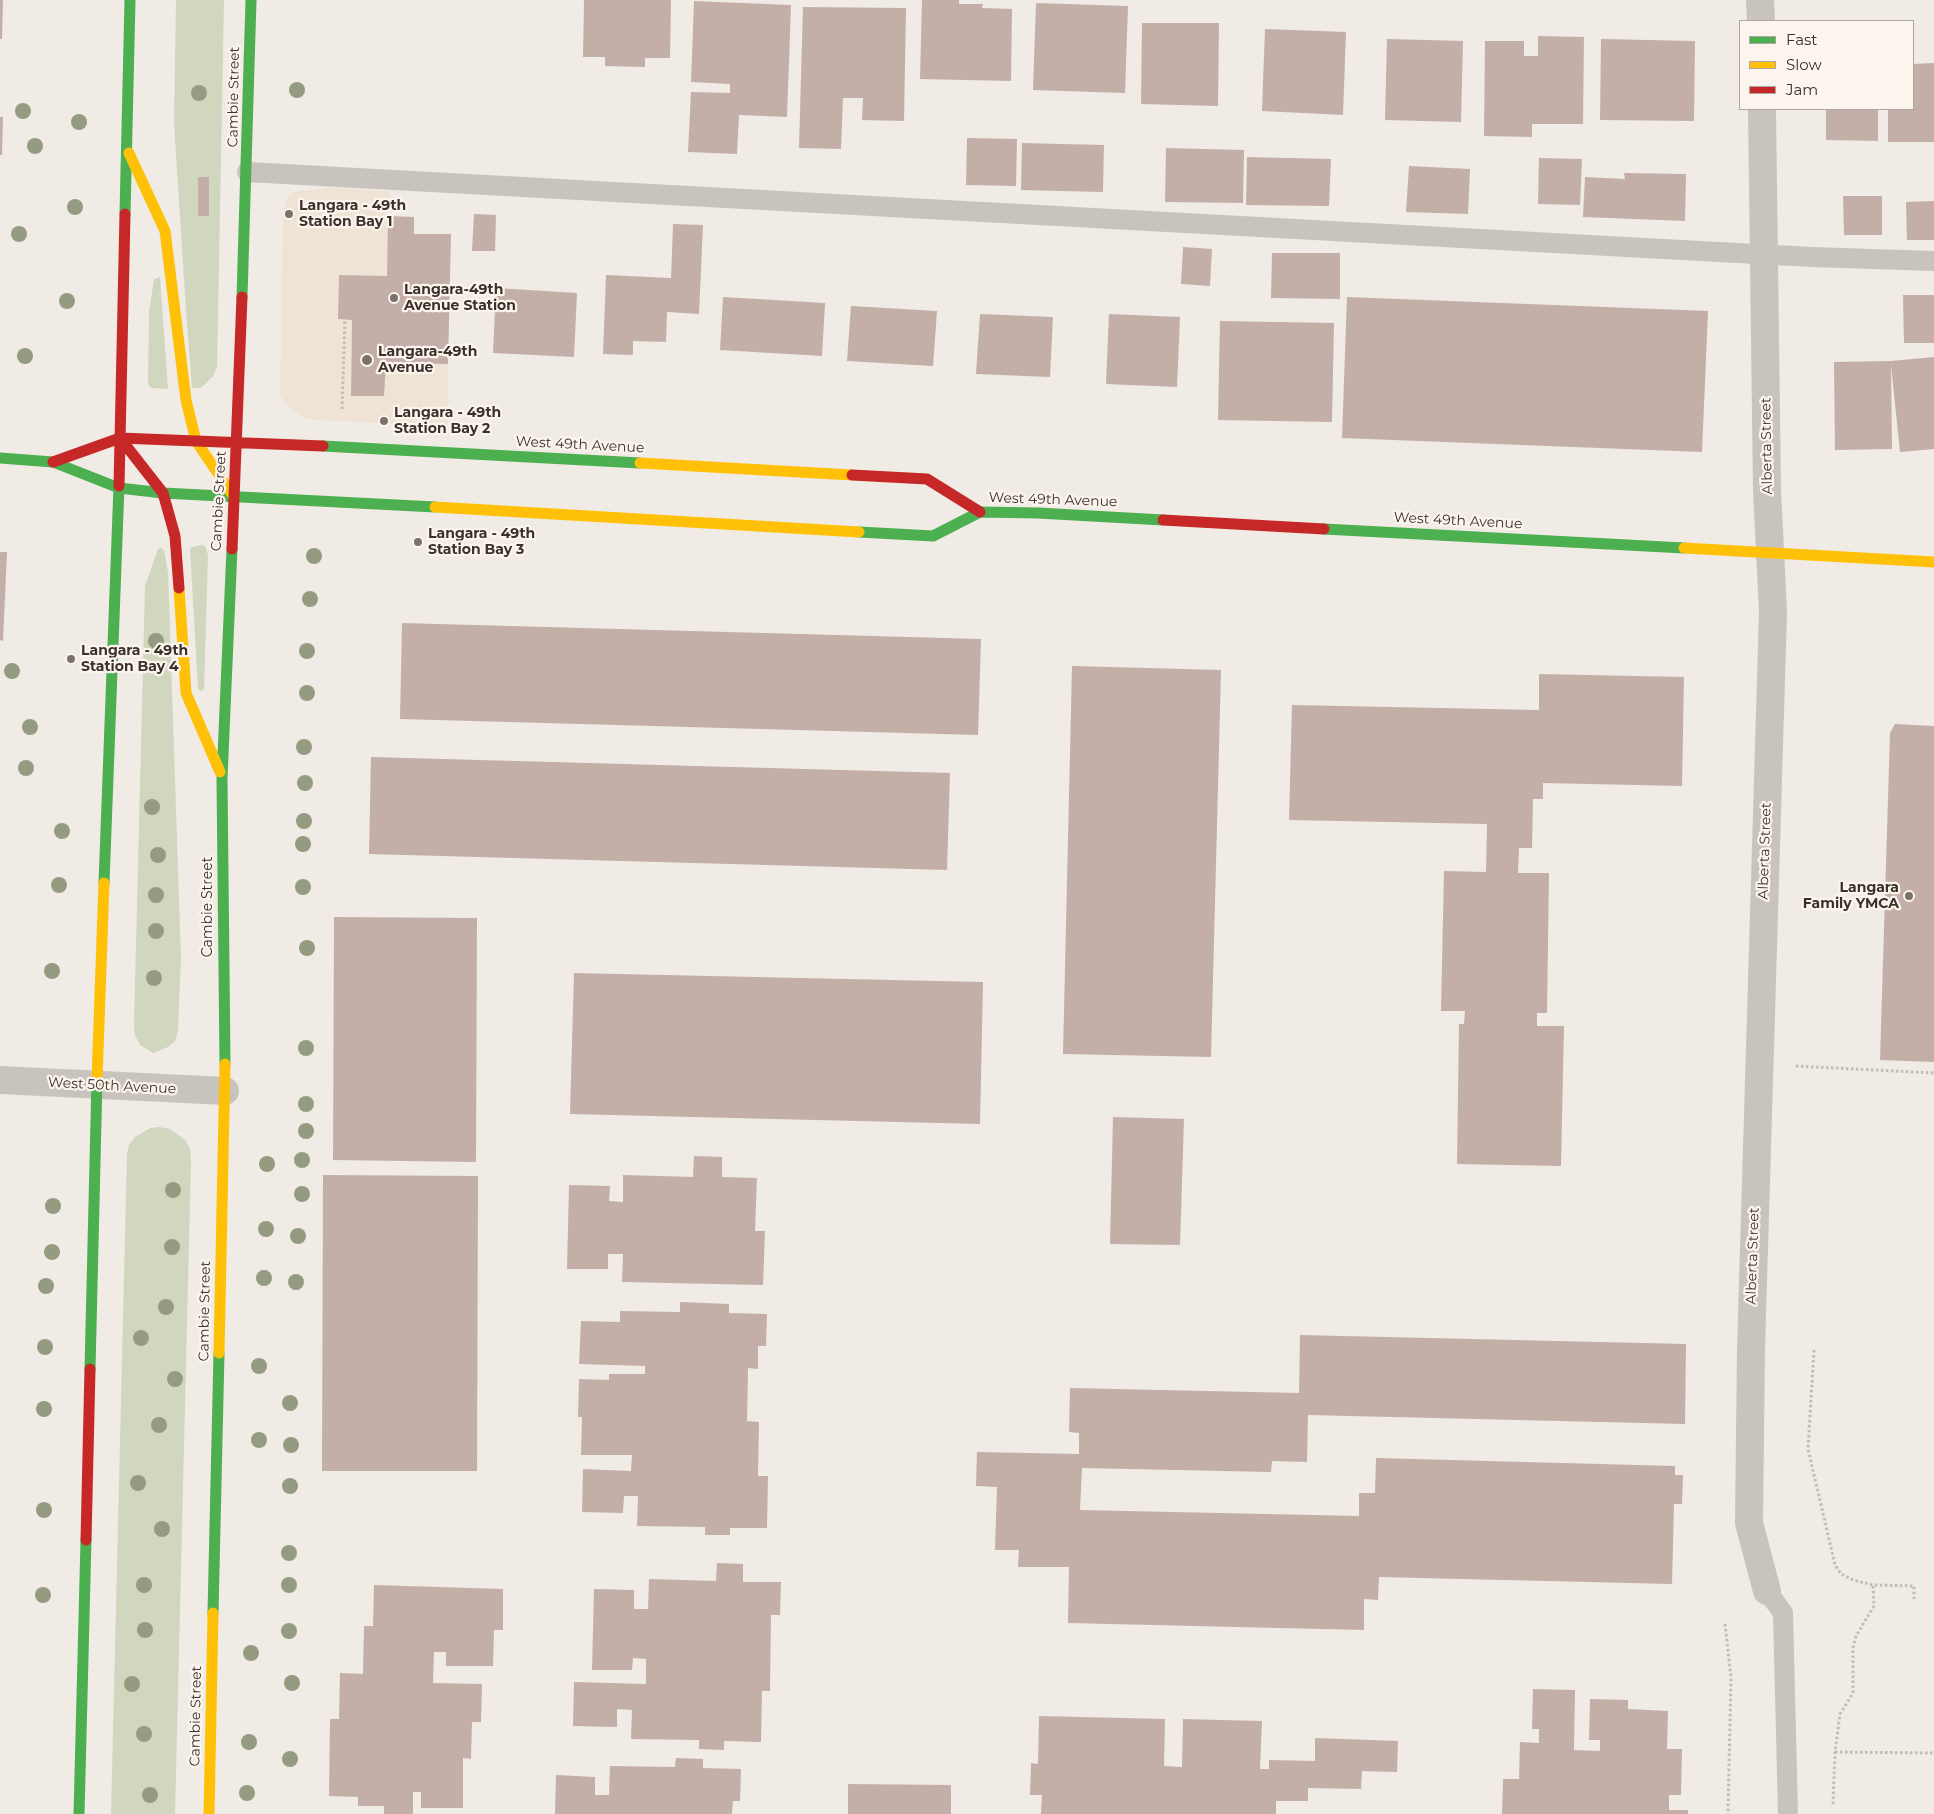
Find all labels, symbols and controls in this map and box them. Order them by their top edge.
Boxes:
legend [1739,20,1914,110]
text: Fast [1786,30,1817,49]
street label: Cambie Street [225,47,243,147]
text: Slow [1786,55,1822,74]
text: Jam [1786,80,1818,99]
place label: Langara - 49th Station Bay 1 [299,198,406,230]
marker: Langara - 49th Station Bay 1 [283,208,295,220]
place label: Langara-49th Avenue Station [404,282,516,314]
marker: Langara-49th Avenue Station [388,292,400,304]
place label: Langara-49th Avenue [378,344,477,377]
marker: Langara-49th Avenue [360,353,374,367]
street label: Alberta Street [1758,397,1776,495]
place label: Langara - 49th Station Bay 2 [394,405,501,438]
marker: Langara - 49th Station Bay 2 [378,415,390,427]
street label: West 49th Avenue [515,433,645,457]
street label: Cambie Street [208,450,230,552]
street label: West 49th Avenue [988,489,1118,511]
street label: West 49th Avenue [1393,509,1523,533]
place label: Langara - 49th Station Bay 3 [428,526,535,558]
marker: Langara - 49th Station Bay 3 [412,536,424,548]
place label: Langara - 49th Station Bay 4 [81,643,188,676]
marker: Langara - 49th Station Bay 4 [65,653,77,665]
street label: Alberta Street [1755,802,1775,900]
street label: Cambie Street [200,857,216,957]
place label: Langara Family YMCA [1803,880,1899,912]
marker: Langara Family YMCA [1903,890,1915,902]
street label: West 50th Avenue [47,1074,177,1098]
street label: Alberta Street [1743,1207,1763,1305]
street label: Cambie Street [196,1261,214,1361]
street label: Cambie Street [187,1666,205,1766]

